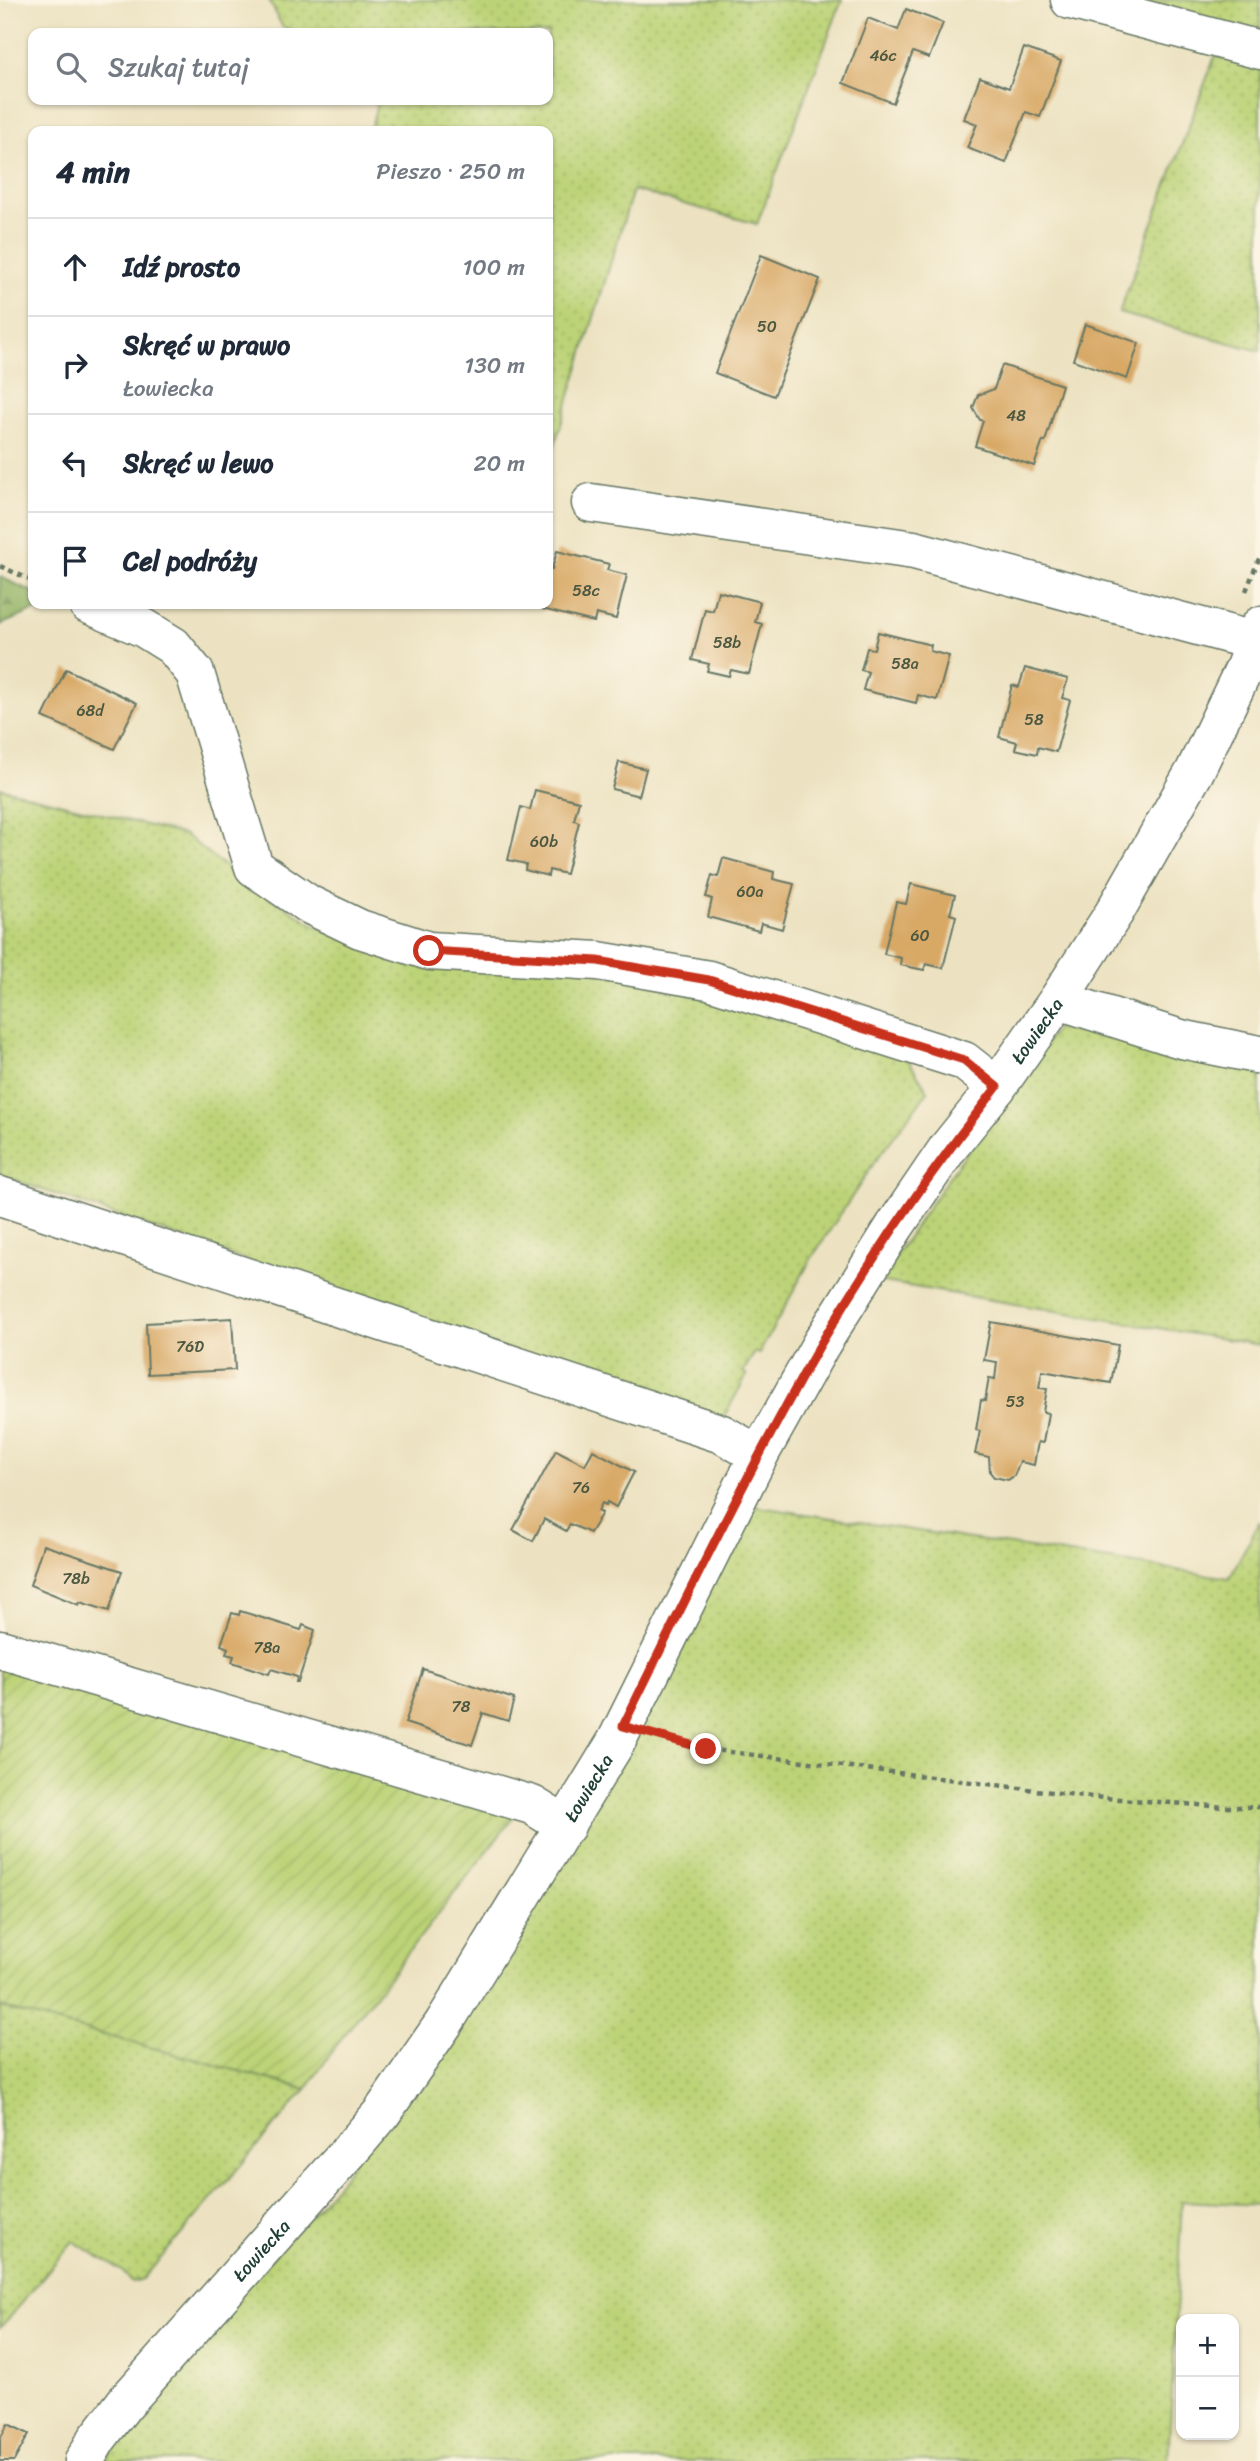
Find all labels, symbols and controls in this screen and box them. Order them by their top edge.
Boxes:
search box [28,28,553,105]
house number: 46c [869,41,897,70]
text: Szukaj tutaj [108,44,249,90]
icon: search [52,48,90,86]
text: 4 min [56,145,130,199]
text: Pieszo · 250 m [376,151,525,192]
text: Idź prosto [123,244,240,290]
text: 100 m [462,247,525,288]
icon: ahead [56,248,94,286]
house number: 50 [757,312,777,341]
text: Skręć w prawo [123,322,290,368]
text: 130 m [464,345,525,386]
icon: right [56,346,94,384]
text: Łowiecka [123,368,214,409]
house number: 48 [1006,401,1026,430]
text: Skręć w lewo [123,440,274,486]
text: 20 m [474,443,525,484]
icon: left [56,444,94,482]
text: Cel podróży [123,538,257,584]
icon: arrive [56,542,94,580]
house number: 58c [572,576,600,605]
house number: 58b [713,628,741,657]
house number: 58a [891,649,919,678]
house number: 68d [76,696,105,725]
house number: 58 [1024,705,1044,734]
house number: 60b [530,827,558,856]
house number: 60a [736,877,764,906]
house number: 60 [910,921,930,950]
route start [413,935,444,966]
street label: Łowiecka [1002,990,1072,1071]
house number: 76D [176,1332,204,1361]
house number: 53 [1006,1387,1024,1416]
house number: 76 [572,1473,590,1502]
house number: 78b [62,1564,90,1593]
house number: 78a [254,1633,280,1662]
house number: 78 [452,1692,471,1721]
route end [690,1733,721,1764]
street label: Łowiecka [555,1747,622,1828]
street label: Łowiecka [224,2211,299,2289]
map controls [1176,2314,1239,2440]
button: + [1176,2314,1239,2377]
button: − [1176,2377,1239,2440]

